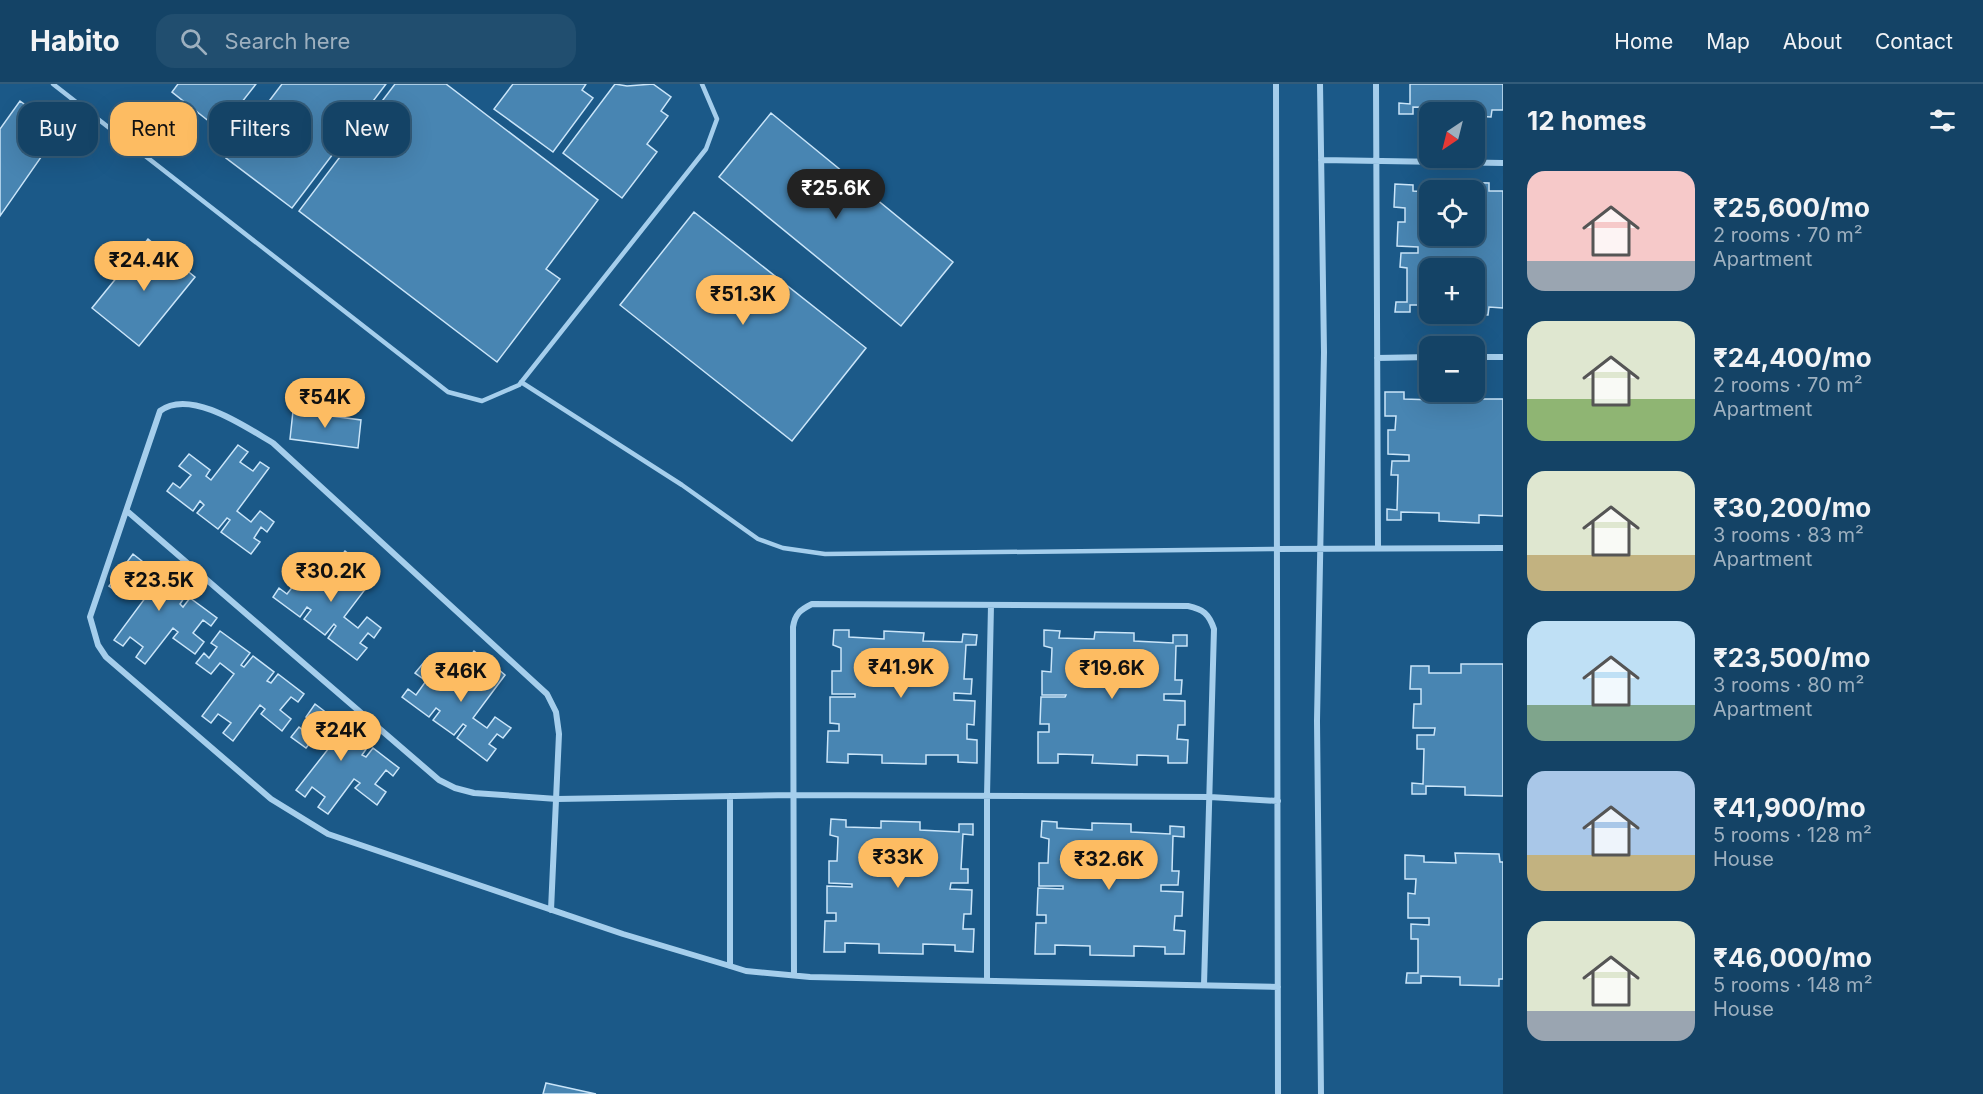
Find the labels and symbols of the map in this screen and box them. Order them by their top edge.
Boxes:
north arrow [1419,102,1485,168]
pin: ₹25.6K [787,169,885,220]
pin: ₹24.4K [95,241,193,292]
pin: ₹51.3K [694,275,792,326]
pin: ₹54K [289,378,361,429]
pin: ₹30.2K [282,552,380,603]
pin: ₹23.5K [110,561,208,612]
pin: ₹41.9K [852,648,950,699]
pin: ₹19.6K [1063,649,1161,700]
pin: ₹46K [425,652,497,703]
pin: ₹24K [305,711,377,762]
pin: ₹33K [862,838,934,889]
pin: ₹32.6K [1060,840,1158,891]

